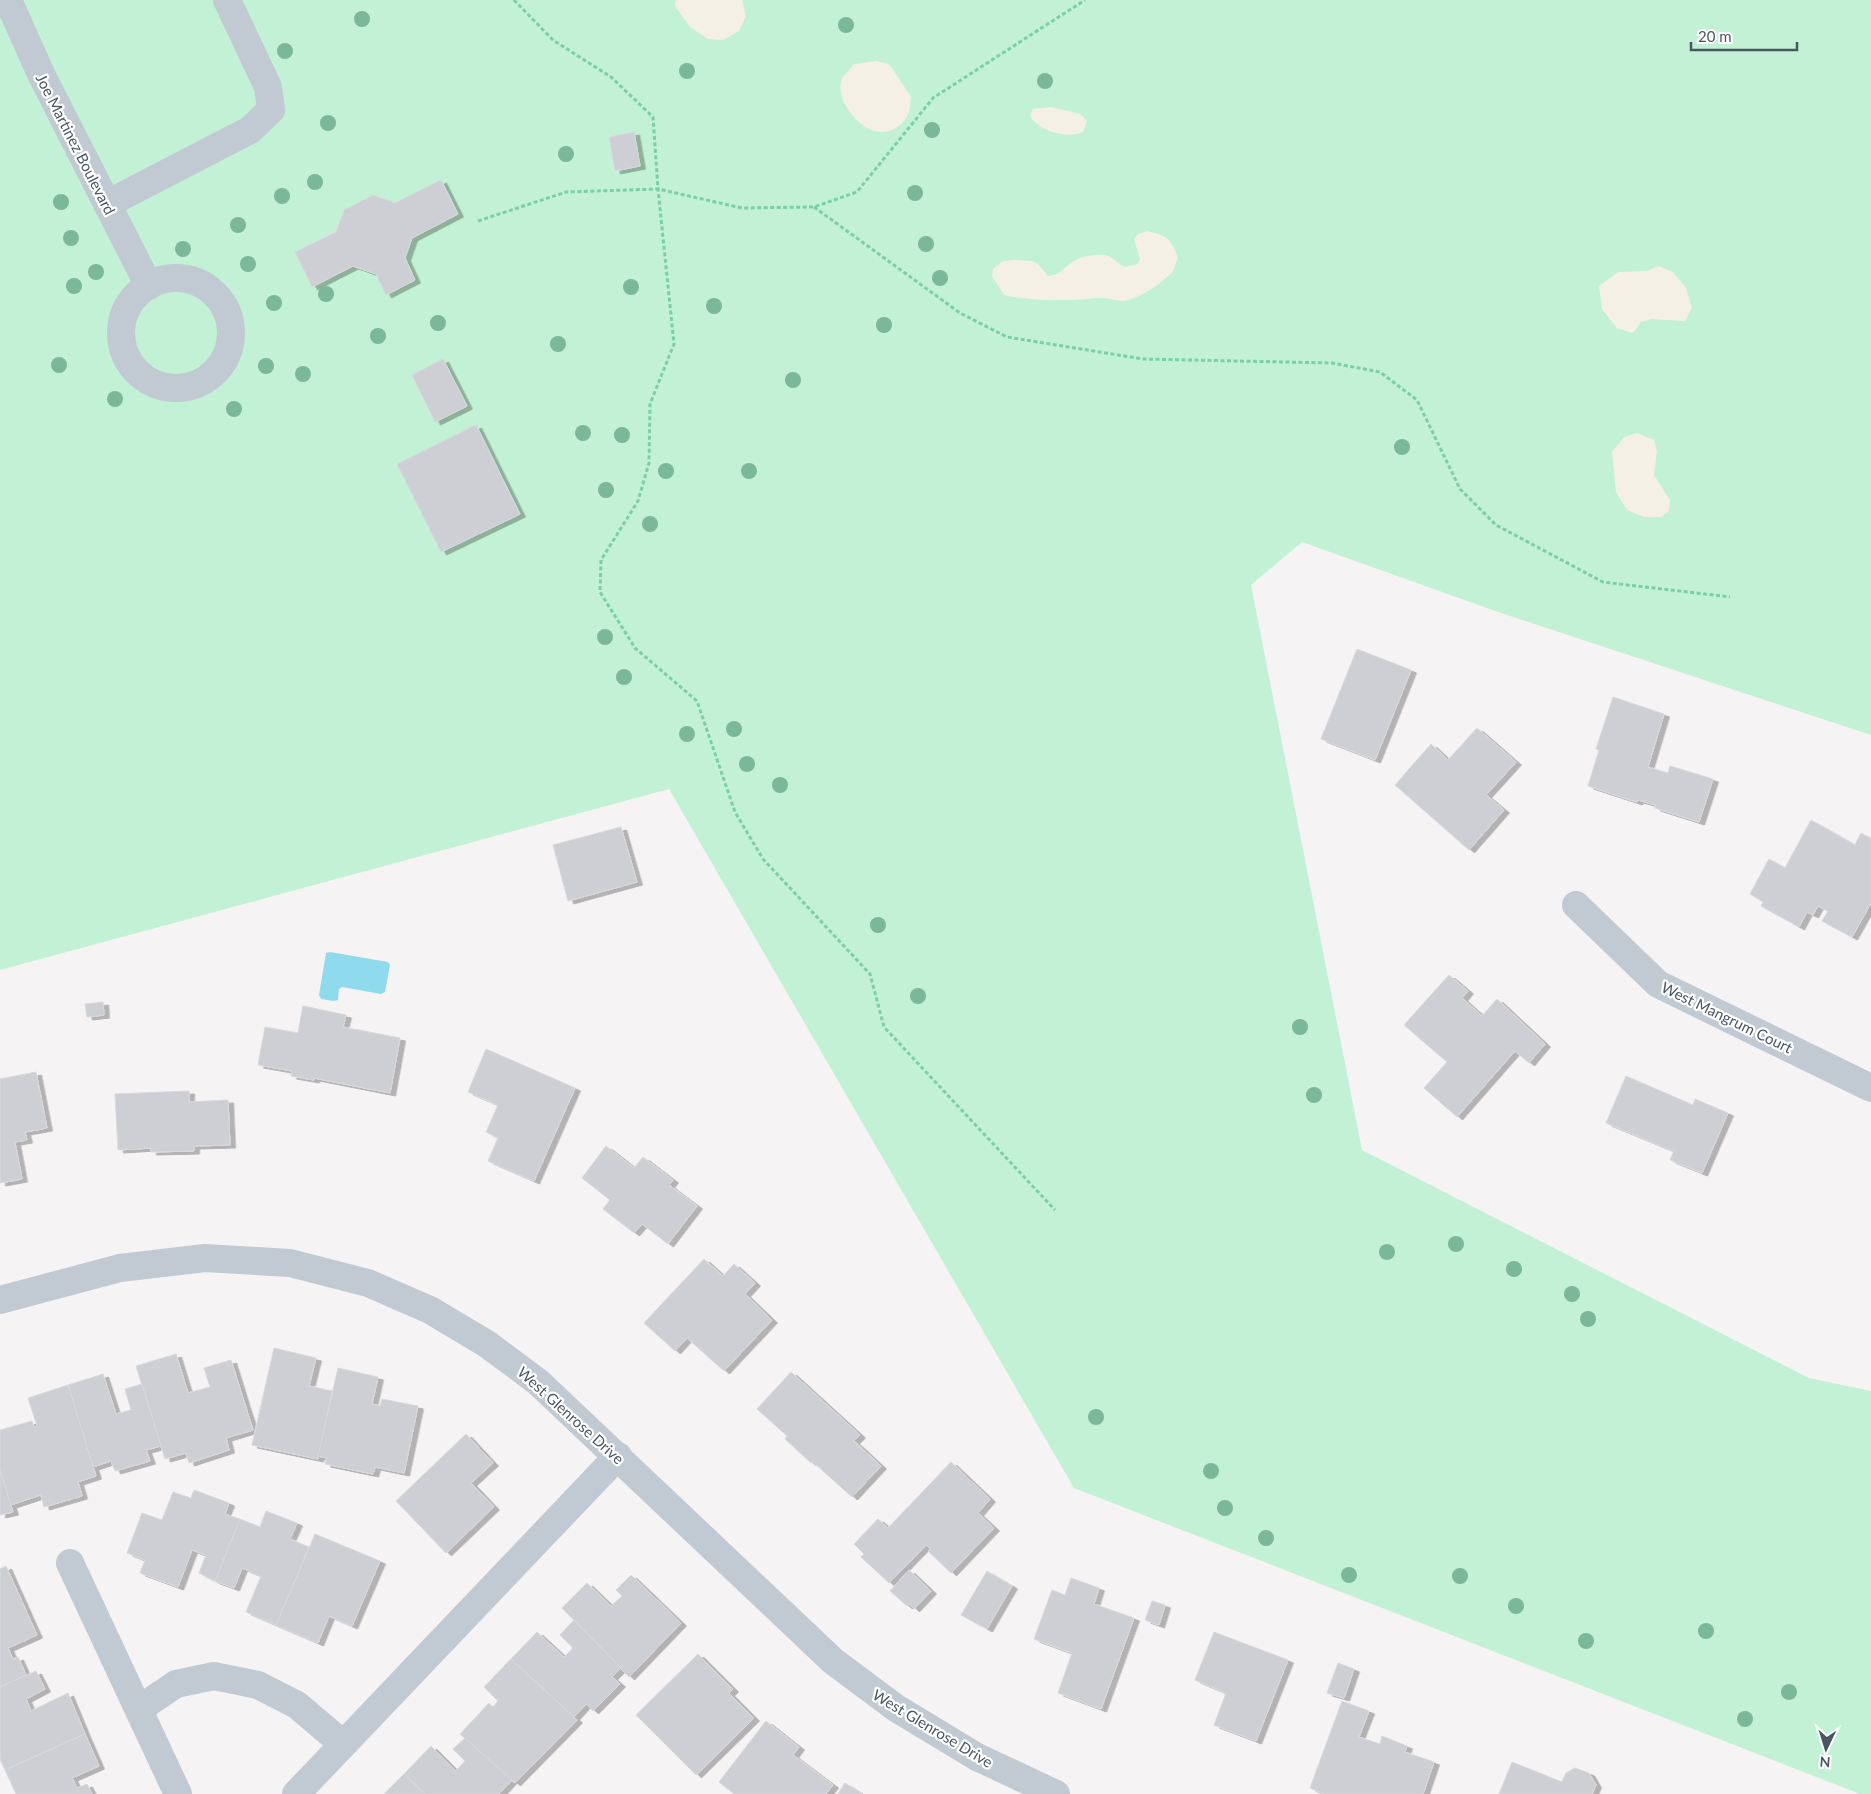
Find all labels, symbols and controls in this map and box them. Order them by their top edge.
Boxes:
scale bar [1691,20,1797,52]
text: 20 m [1698,27,1732,45]
street label: Joe Martinez Boulevard [33,71,119,217]
street label: West Mangrum Court [1659,978,1796,1057]
street label: West Glenrose Drive [514,1363,628,1467]
street label: West Glenrose Drive [870,1685,996,1771]
north arrow [1801,1724,1851,1774]
text: N [1819,1754,1831,1771]

